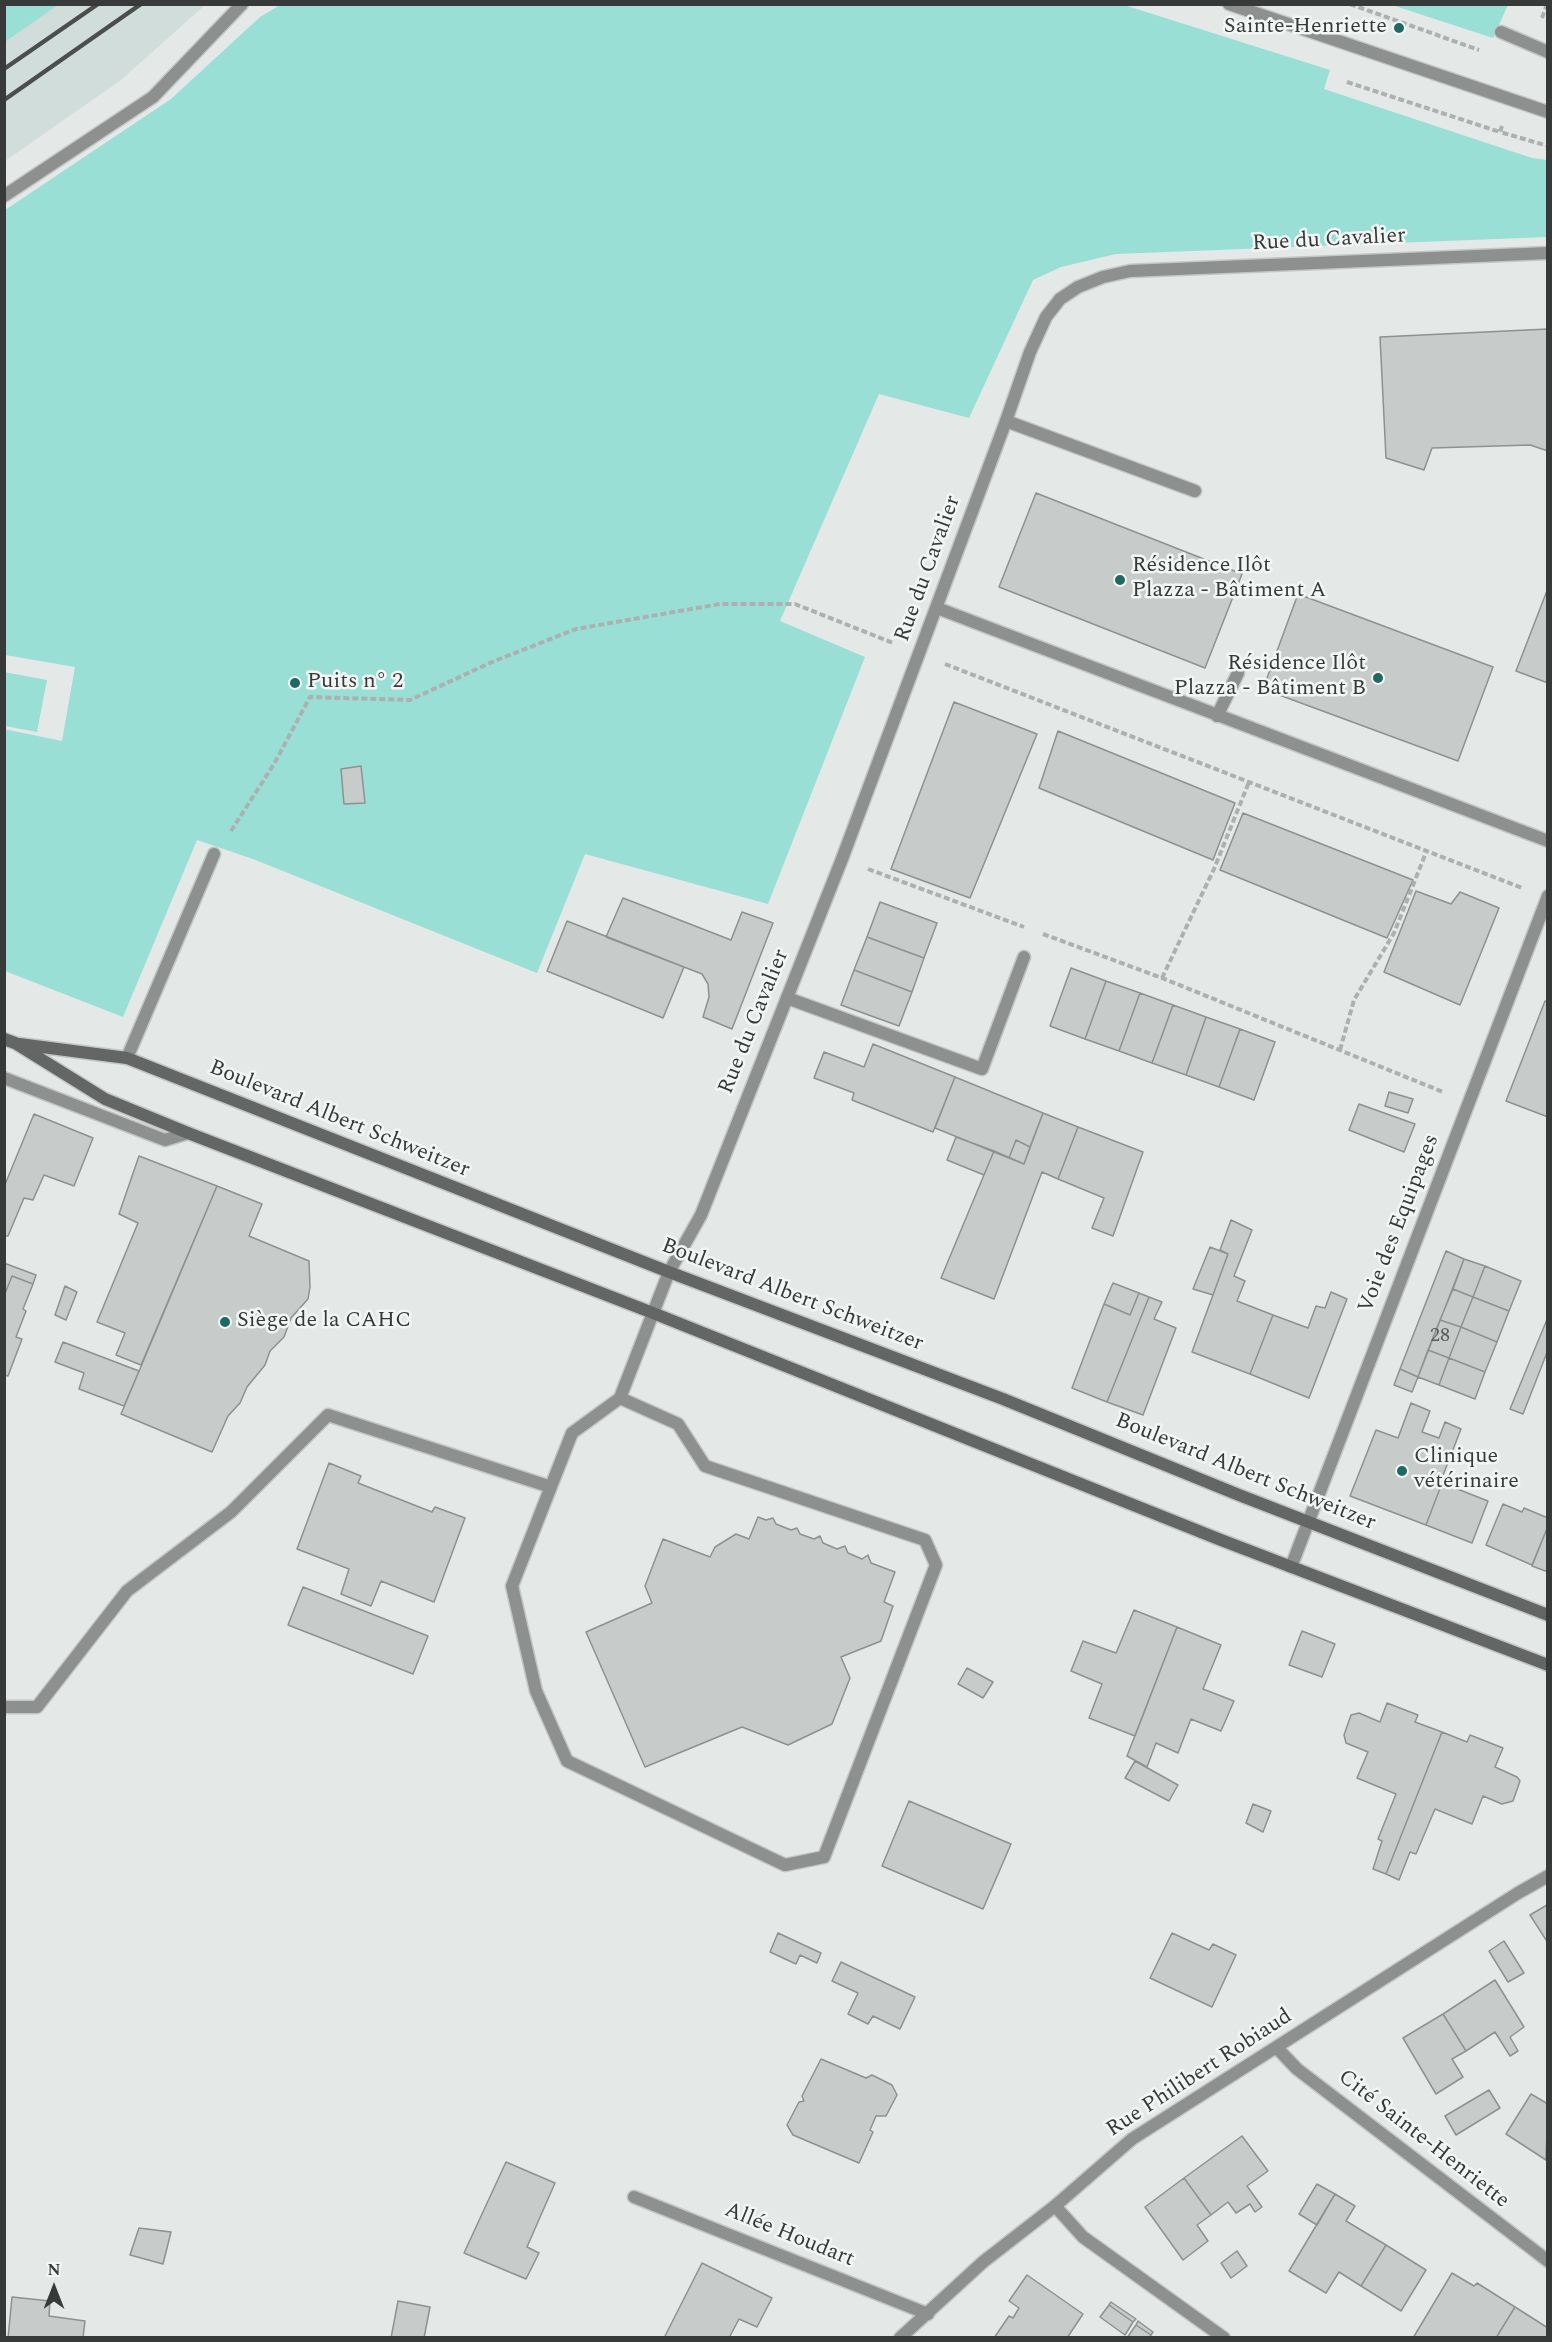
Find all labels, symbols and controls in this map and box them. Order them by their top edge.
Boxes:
place label: Sainte-Henriette [1224,15,1387,41]
marker: Sainte-Henriette [1392,21,1406,35]
street label: Rue du Cavalier [1251,224,1407,258]
street label: Rue du Cavalier [890,492,968,646]
place label: Résidence Ilôt Plazza - Bâtiment A [1132,554,1326,606]
marker: Résidence Ilôt Plazza - Bâtiment A [1113,573,1127,587]
place label: Résidence Ilôt Plazza - Bâtiment B [1174,652,1366,704]
place label: Puits n° 2 [307,670,403,696]
marker: Résidence Ilôt Plazza - Bâtiment B [1371,671,1385,685]
marker: Puits n° 2 [288,676,302,690]
street label: Rue du Cavalier [714,946,796,1098]
street label: Boulevard Albert Schweitzer [205,1056,473,1184]
street label: Voie des Equipages [1354,1131,1446,1317]
street label: Boulevard Albert Schweitzer [657,1234,927,1358]
place label: Siège de la CAHC [237,1309,411,1335]
marker: Siège de la CAHC [218,1315,232,1329]
house number: 28 [1430,1325,1450,1349]
street label: Boulevard Albert Schweitzer [1111,1409,1379,1537]
place label: Clinique vétérinaire [1414,1445,1519,1496]
marker: Clinique vétérinaire [1395,1464,1409,1478]
street label: Rue Philibert Robiaud [1102,2004,1298,2144]
street label: Cité Sainte-Henriette [1332,2065,1514,2215]
street label: Allée Houdart [720,2198,858,2274]
north arrow [24,2258,84,2318]
text: N [47,2258,61,2282]

